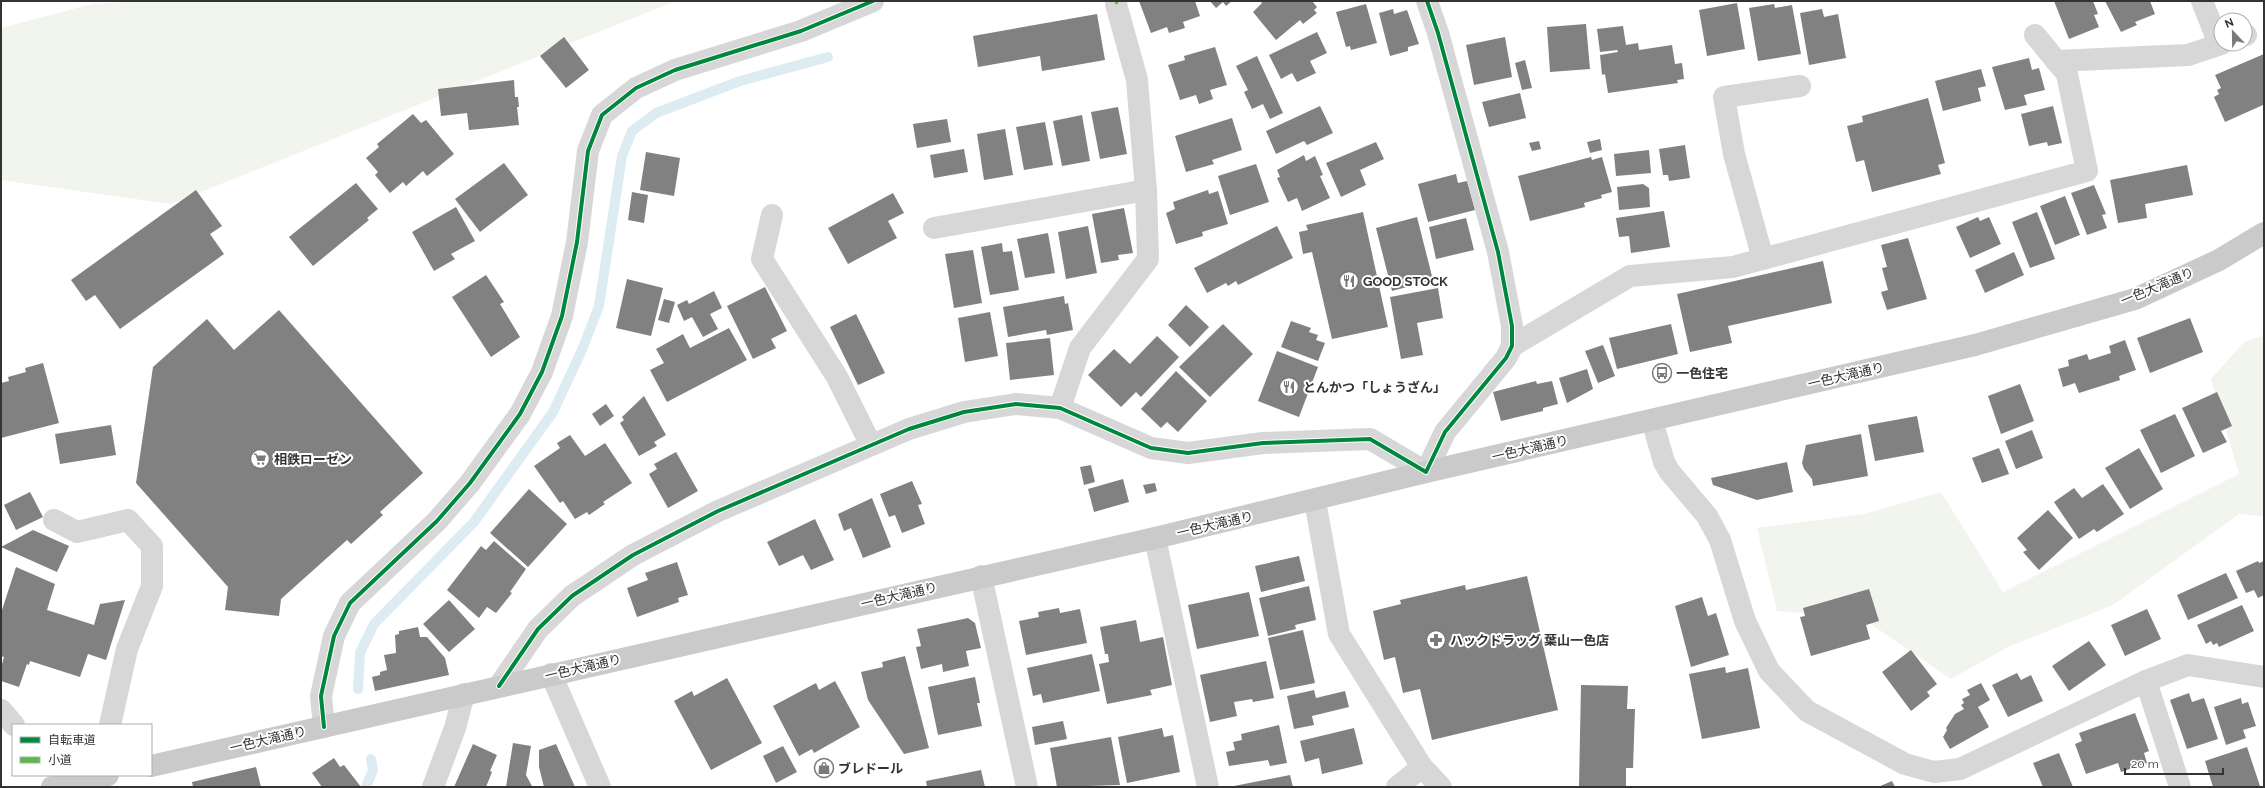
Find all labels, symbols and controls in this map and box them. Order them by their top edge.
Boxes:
north arrow [2213,12,2253,52]
text: N [2223,16,2236,31]
street label: 一色大滝通り [2118,264,2196,309]
restaurant icon: GOOD STOCK [1338,270,1360,292]
place label: GOOD STOCK [1363,274,1448,289]
street label: 一色大滝通り [1806,359,1886,392]
bus stop icon: 一色住宅 [1651,362,1673,384]
place label: 一色住宅 [1676,366,1728,381]
restaurant icon: とんかつ「しょうざん」 [1278,376,1300,398]
place label: とんかつ「しょうざん」 [1303,380,1446,395]
street label: 一色大滝通り [1490,432,1570,465]
supermarket icon: 相鉄ローゼン [249,448,271,470]
place label: 相鉄ローゼン [274,452,352,467]
street label: 一色大滝通り [1175,508,1255,541]
street label: 一色大滝通り [859,579,939,612]
pharmacy icon: ハックドラッグ 葉山一色店 [1425,629,1447,651]
place label: ハックドラッグ 葉山一色店 [1450,633,1609,648]
street label: 一色大滝通り [543,651,623,684]
street label: 一色大滝通り [228,723,308,756]
legend [12,724,152,776]
text: 自転車道 [48,733,96,747]
scale bar [2125,750,2223,776]
text: 小道 [48,753,72,767]
shop icon: ブレドール [813,757,835,779]
text: 20 m [2131,757,2159,771]
place label: ブレドール [838,761,903,776]

